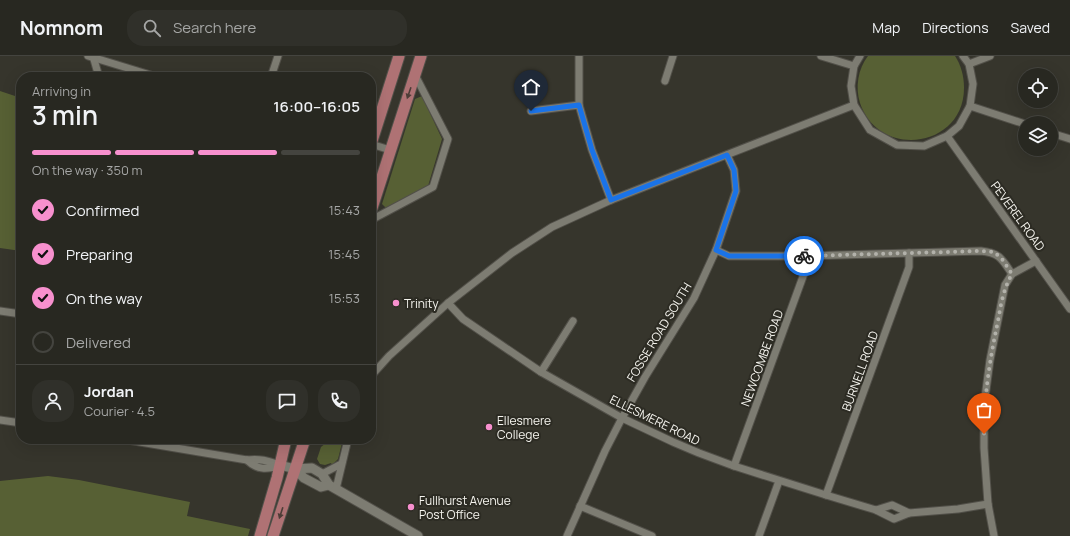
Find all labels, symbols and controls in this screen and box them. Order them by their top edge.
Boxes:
search box [127,10,407,46]
text: Nomnom [20,15,103,41]
icon: search [141,17,163,39]
text: Search here [173,17,256,38]
text: Map [872,18,900,37]
text: Directions [922,18,989,37]
text: Saved [1011,18,1050,37]
map controls [1018,68,1058,156]
button: locate [1018,68,1058,108]
pin [514,70,548,111]
icon: home [520,76,542,98]
text: Arriving in [32,82,91,100]
one-way arrow [406,88,412,100]
text: 16:00–16:05 [273,96,360,117]
text: 3 min [32,97,98,133]
button: layers [1018,116,1058,156]
text: On the way · 350 m [32,161,143,179]
street label: PEVEREL ROAD [987,178,1049,254]
icon: check [32,199,54,221]
text: Confirmed [66,200,139,221]
text: 15:43 [329,201,360,219]
courier [784,236,824,276]
icon: check [32,243,54,265]
text: Preparing [66,244,133,265]
text: 15:45 [328,245,360,263]
icon: bike [793,245,815,267]
street label: FOSSE ROAD SOUTH [623,279,695,385]
icon: check [32,287,54,309]
text: On the way [66,288,142,309]
text: 15:53 [329,289,360,307]
place label: Trinity [404,295,439,312]
marker: Trinity [391,298,401,308]
street label: NEWCOMBE ROAD [737,307,787,409]
street label: BURNELL ROAD [838,329,882,413]
text: Delivered [66,332,131,353]
button: person [32,380,74,422]
button: chat [266,380,308,422]
button: phone [318,380,360,422]
text: Jordan [84,381,134,402]
street label: ELLESMERE ROAD [607,391,703,449]
pin [967,393,1001,434]
icon: bag [973,399,995,421]
text: Courier · 4.5 [84,402,155,420]
place label: Ellesmere College [497,412,551,443]
marker: Ellesmere College [484,422,494,432]
place label: Fullhurst Avenue Post Office [419,492,511,523]
marker: Fullhurst Avenue Post Office [406,502,416,512]
one-way arrow [277,507,283,519]

